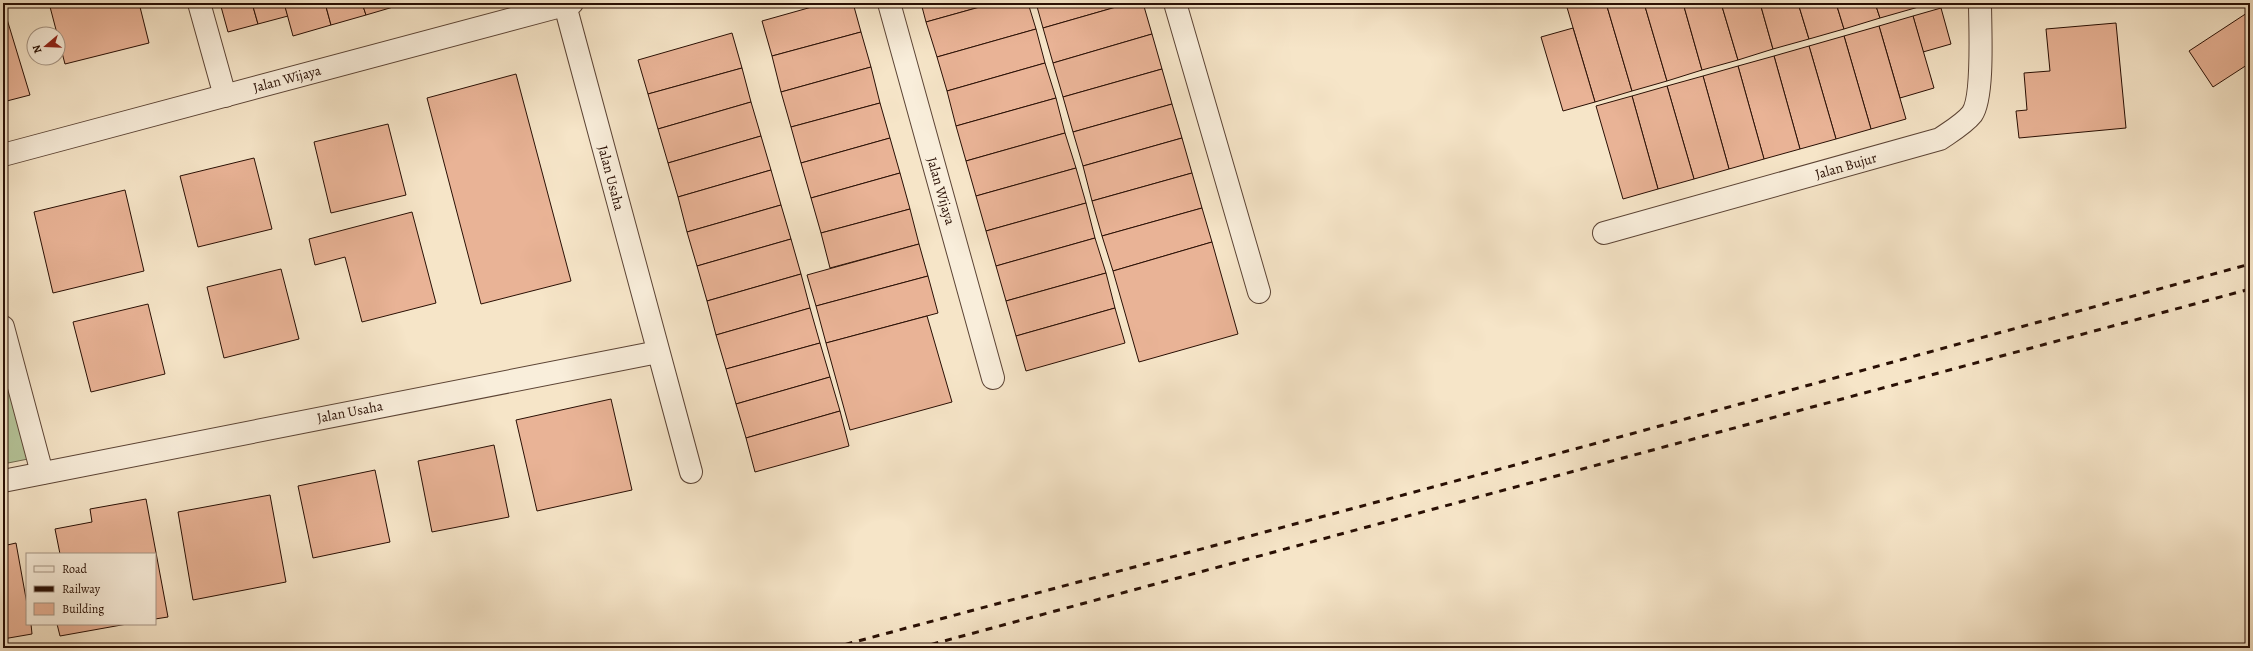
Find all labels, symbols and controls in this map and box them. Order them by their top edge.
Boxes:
north arrow [26,26,66,66]
text: N [29,43,45,55]
street label: Jalan Wijaya [251,61,324,97]
street label: Jalan Usaha [593,143,629,213]
street label: Jalan Bujur [1813,148,1880,184]
street label: Jalan Wijaya [922,155,960,228]
street label: Jalan Usaha [315,396,385,428]
legend [26,553,156,625]
text: Road [62,561,88,577]
text: Railway [62,581,101,597]
text: Building [62,601,104,617]

